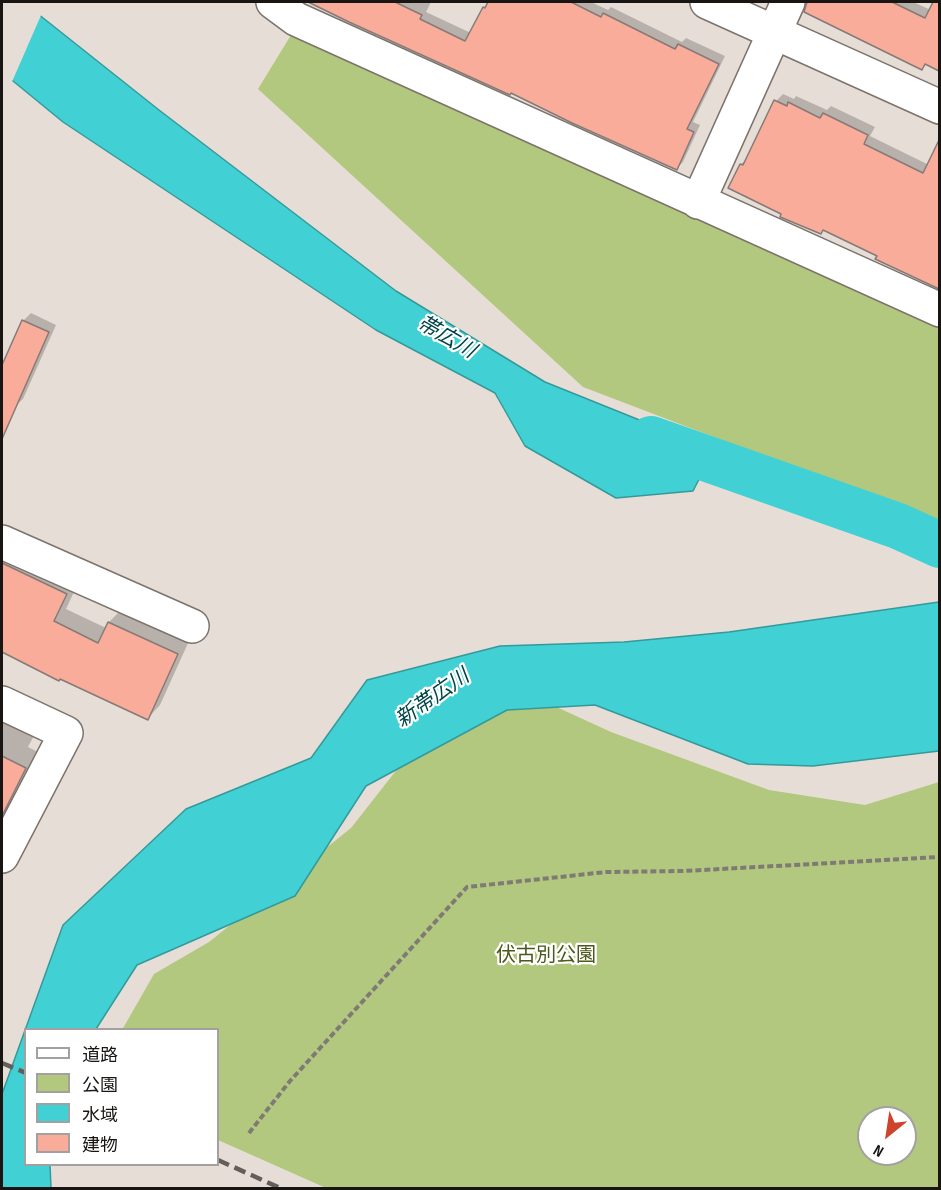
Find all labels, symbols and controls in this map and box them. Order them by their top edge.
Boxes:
water label: 帯広川 [412,311,480,365]
water label: 新帯広川 [391,665,475,733]
park label: 伏古別公園 [496,944,596,968]
legend [24,1028,219,1166]
text: 道路 [82,1045,118,1066]
text: 公園 [82,1075,118,1096]
text: 水域 [82,1105,118,1126]
north arrow [857,1106,917,1166]
text: 建物 [82,1135,118,1156]
text: N [870,1140,887,1161]

